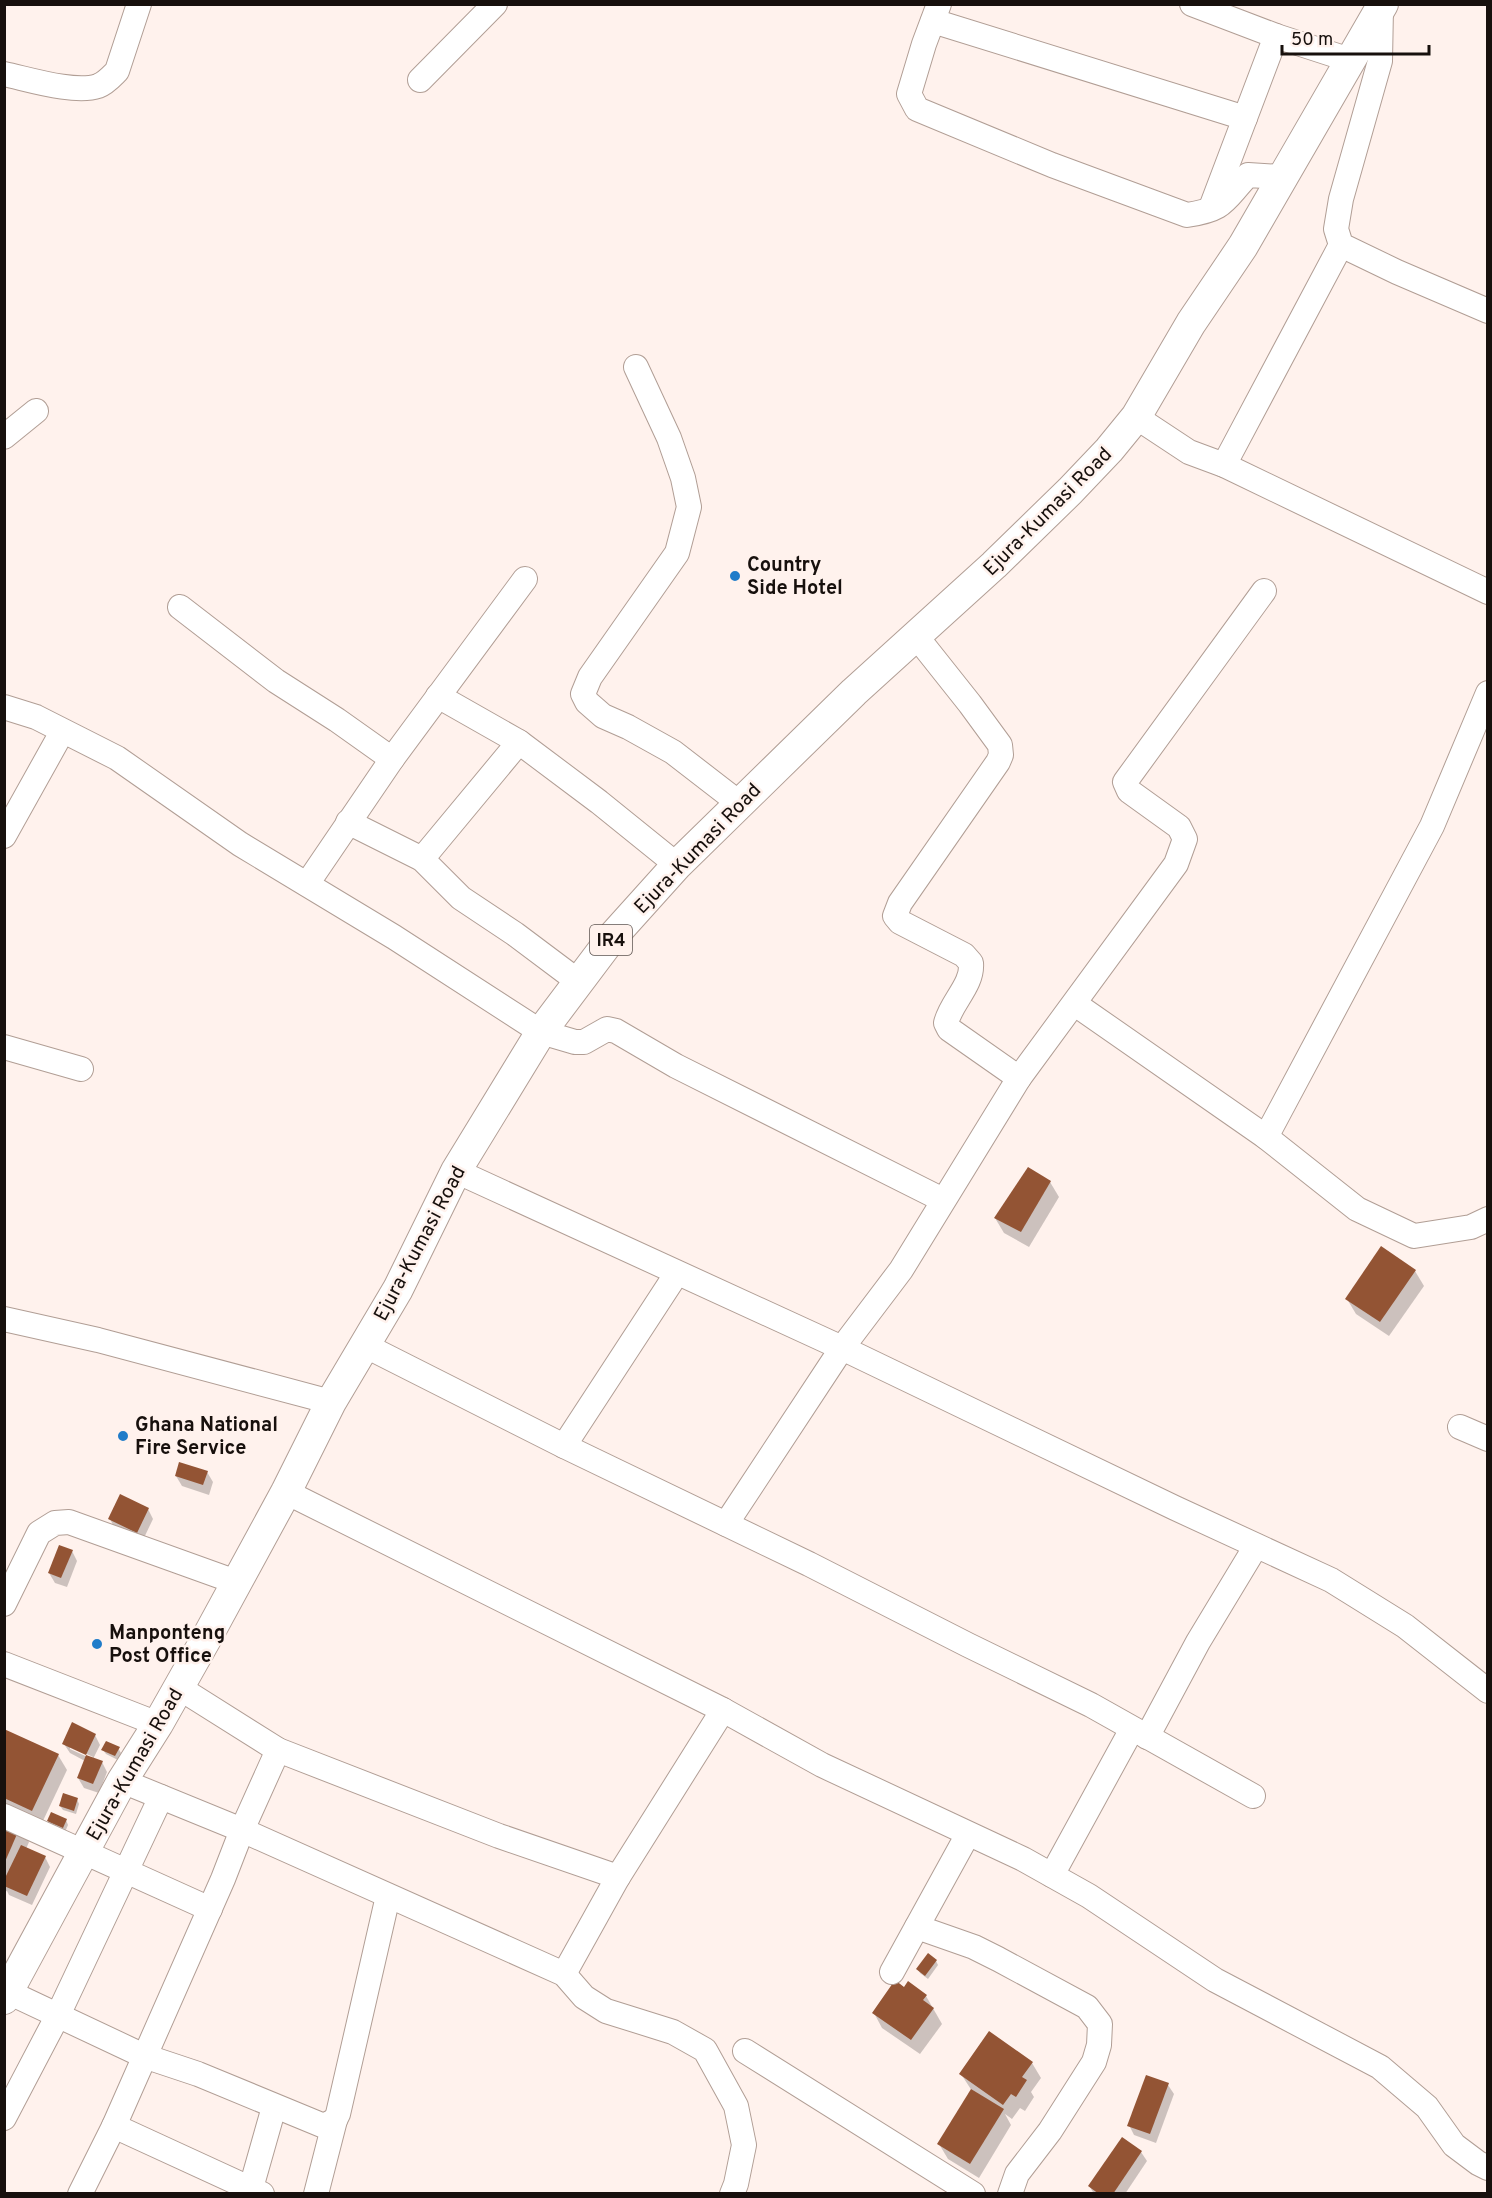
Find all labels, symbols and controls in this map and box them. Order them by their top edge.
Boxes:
scale bar [1282,18,1429,56]
text: 50 m [1291,29,1333,52]
street label: Ejura-Kumasi Road [978,442,1118,582]
place label: Country Side Hotel [747,553,843,602]
marker: Country Side Hotel [728,569,742,583]
street label: Ejura-Kumasi Road [629,778,768,920]
road number: IR4 [590,925,632,955]
street label: Ejura-Kumasi Road [369,1162,473,1326]
place label: Ghana National Fire Service [135,1413,278,1462]
marker: Ghana National Fire Service [116,1429,130,1443]
place label: Manponteng Post Office [109,1621,225,1670]
marker: Manponteng Post Office [90,1637,104,1651]
street label: Ejura-Kumasi Road [81,1684,190,1846]

